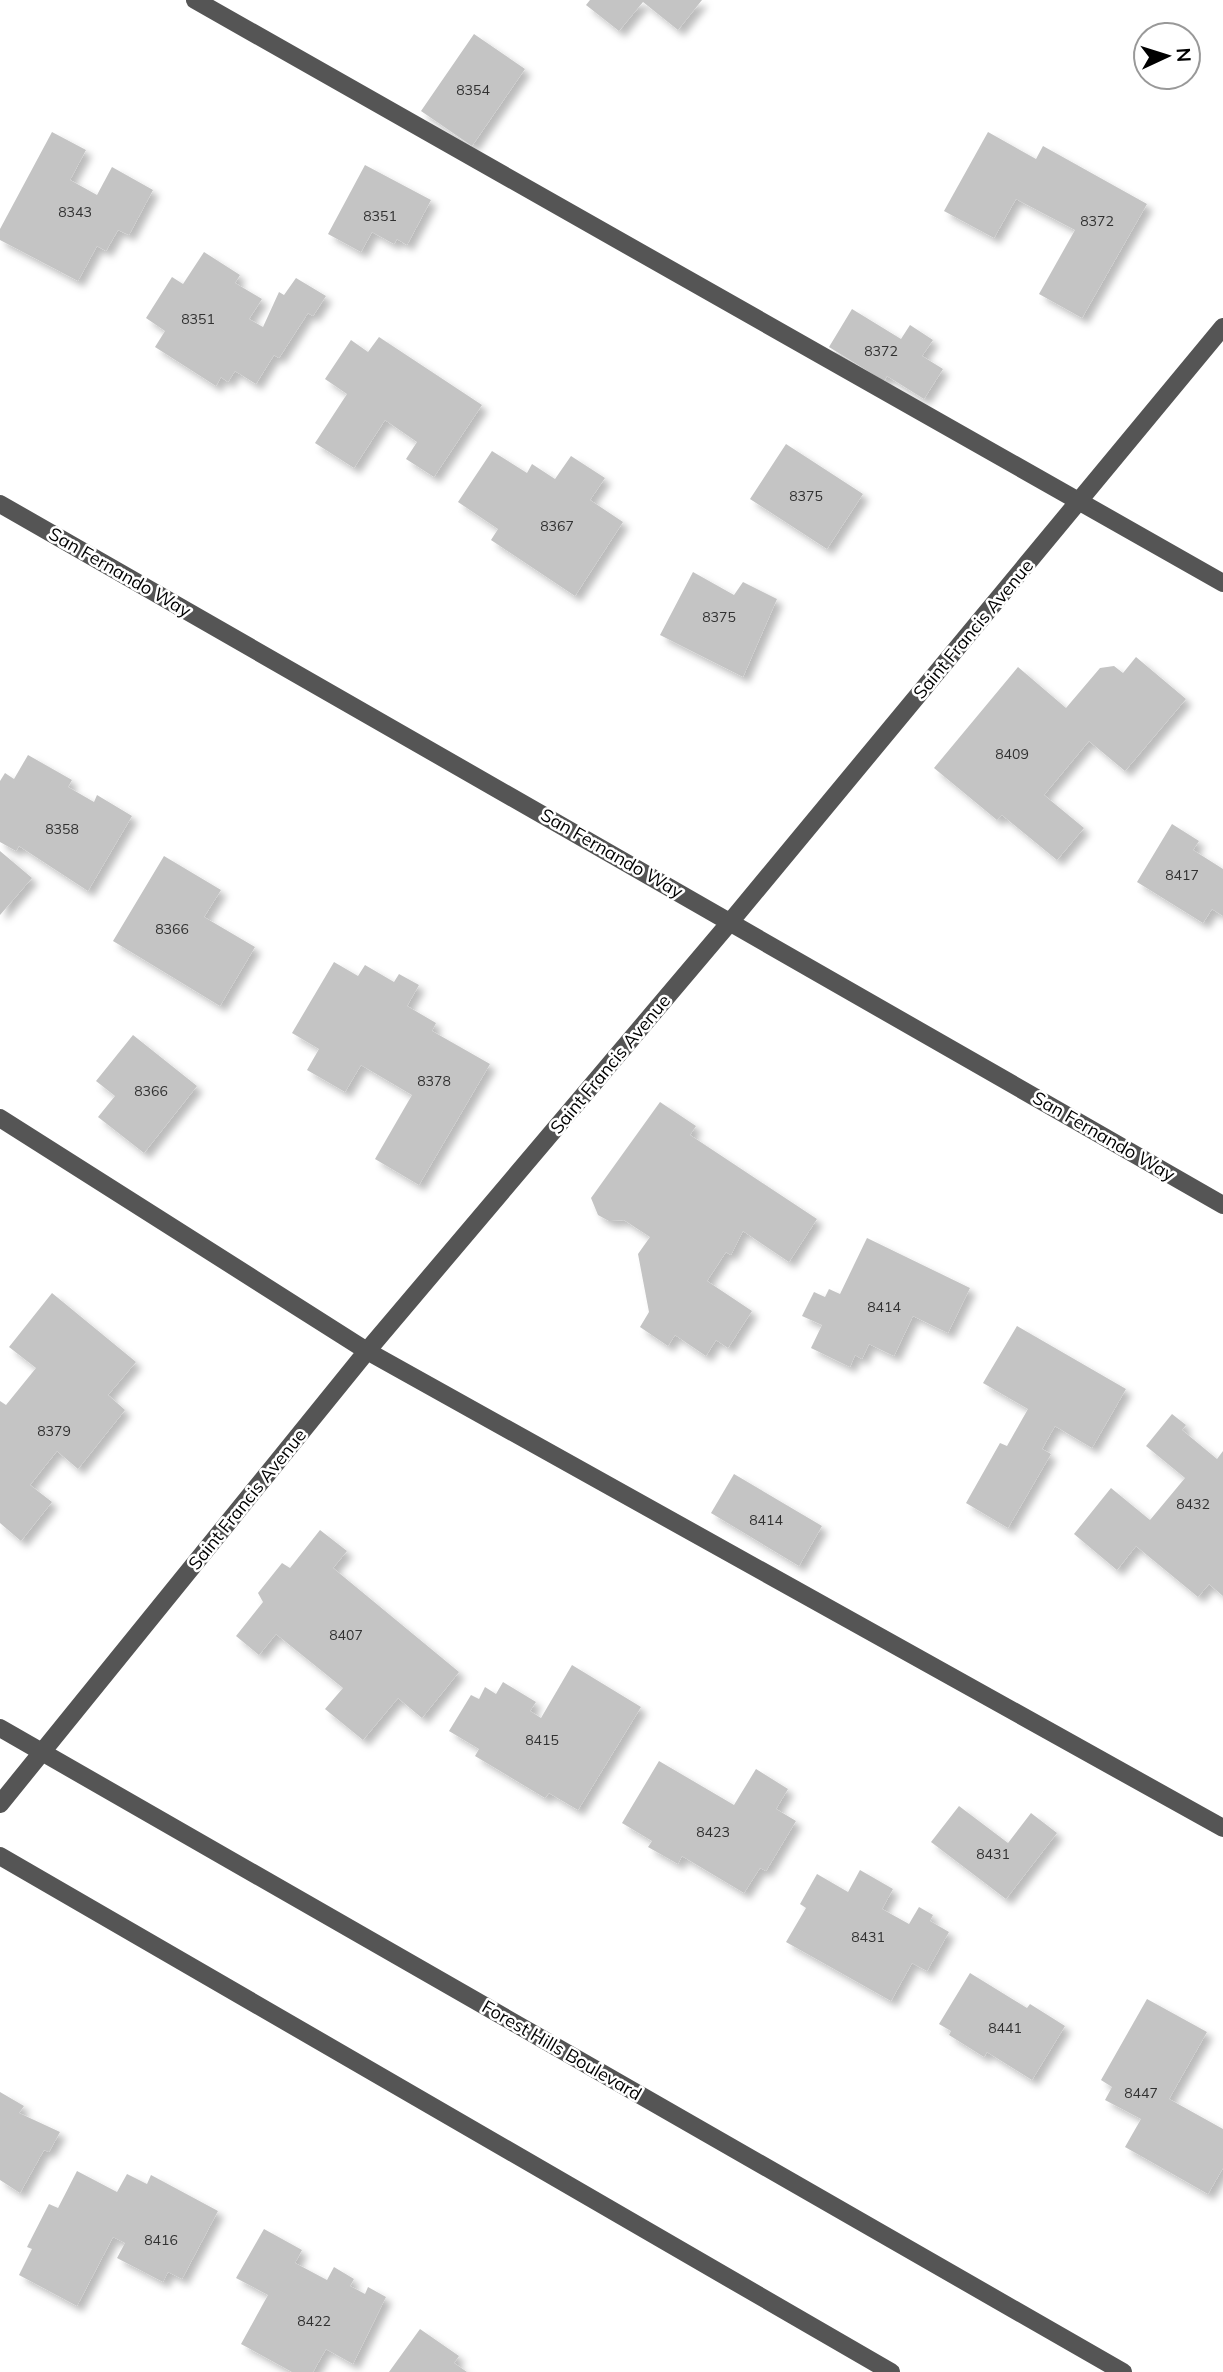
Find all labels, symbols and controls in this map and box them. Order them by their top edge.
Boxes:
north arrow [1132,21,1202,91]
text: N [1171,47,1196,63]
house number: 8354 [456,81,490,99]
house number: 8343 [58,203,92,221]
house number: 8351 [363,207,397,225]
house number: 8372 [1080,212,1114,230]
house number: 8351 [181,310,215,328]
house number: 8372 [864,342,898,360]
house number: 8375 [789,487,823,505]
house number: 8367 [540,517,574,535]
street label: San Fernando Way [45,522,196,622]
street label: Saint Francis Avenue [908,555,1038,703]
house number: 8375 [702,608,736,626]
house number: 8409 [995,745,1029,763]
street label: San Fernando Way [537,803,688,903]
house number: 8358 [45,820,79,838]
house number: 8417 [1165,866,1199,884]
house number: 8366 [155,920,189,938]
street label: Saint Francis Avenue [545,990,675,1138]
house number: 8378 [417,1072,451,1090]
house number: 8366 [134,1082,168,1100]
street label: San Fernando Way [1029,1086,1180,1186]
house number: 8414 [867,1298,901,1316]
house number: 8379 [37,1422,71,1440]
street label: Saint Francis Avenue [183,1424,311,1574]
house number: 8432 [1176,1495,1210,1513]
house number: 8414 [749,1511,783,1529]
house number: 8407 [329,1626,363,1644]
house number: 8415 [525,1731,559,1749]
house number: 8423 [696,1823,730,1841]
house number: 8431 [976,1845,1010,1863]
house number: 8431 [851,1928,885,1946]
street label: Forest Hills Boulevard [478,1995,646,2105]
house number: 8441 [988,2019,1022,2037]
house number: 8447 [1124,2084,1158,2102]
house number: 8416 [144,2231,178,2249]
house number: 8422 [297,2312,331,2330]

